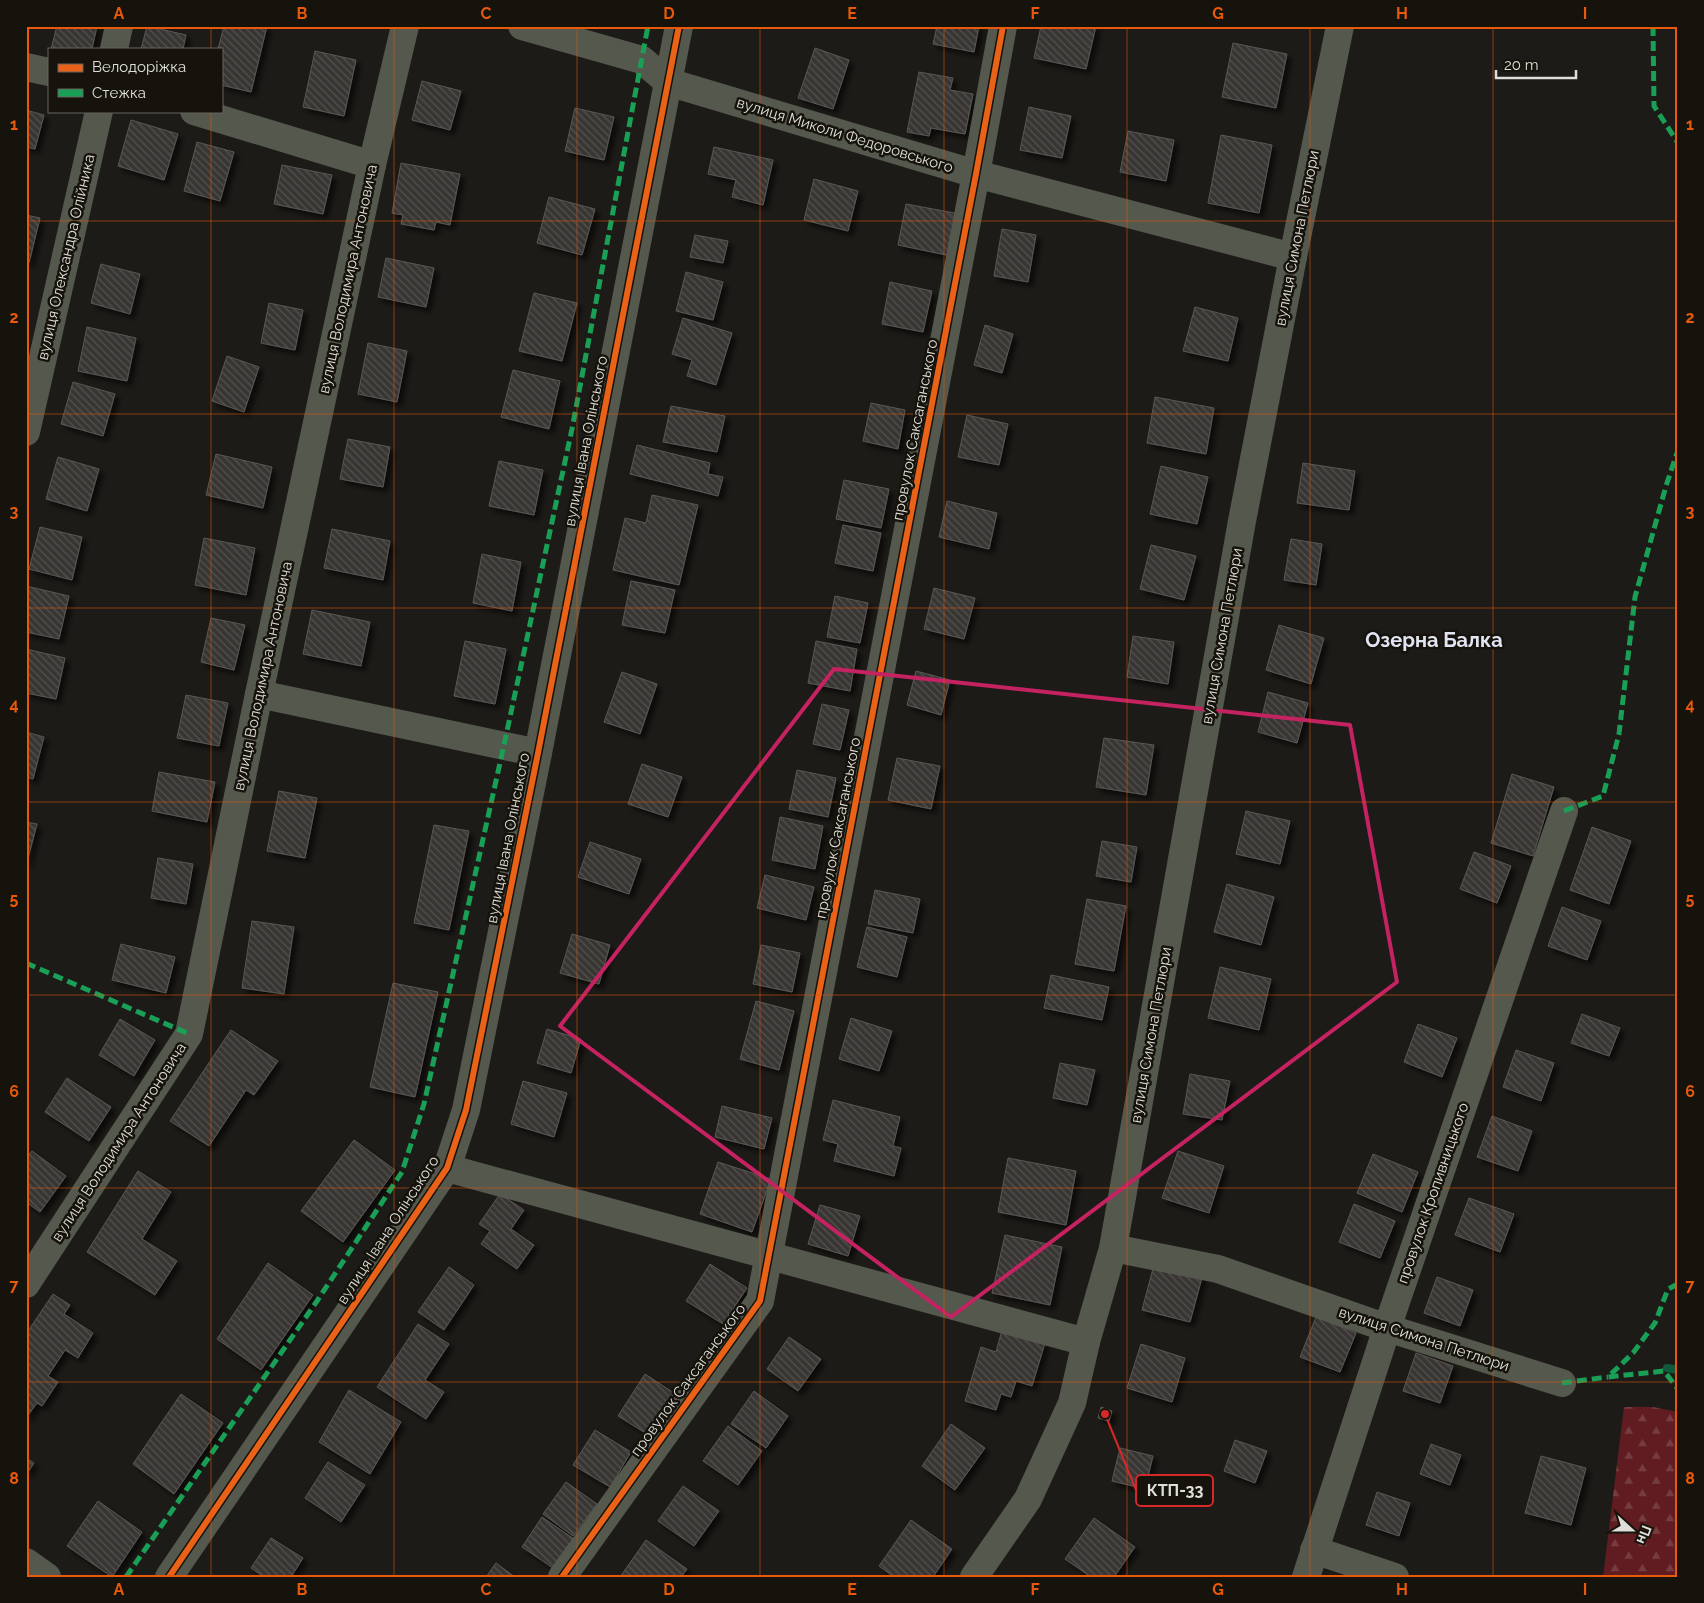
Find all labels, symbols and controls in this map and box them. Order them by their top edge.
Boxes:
text: A [114,4,125,23]
text: B [297,4,308,23]
text: C [481,4,492,23]
text: D [663,4,675,23]
text: E [847,4,857,23]
text: F [1030,4,1040,23]
text: G [1212,4,1224,23]
text: H [1396,4,1408,23]
text: I [1583,4,1587,23]
legend [48,48,222,112]
scale bar [1496,48,1576,80]
text: 20 m [1504,56,1539,74]
text: Велодоріжка [92,58,186,76]
text: Стежка [92,84,146,102]
street label: вулиця Миколи Федоровського [735,93,955,177]
text: 1 [10,115,18,134]
text: 1 [1686,115,1694,134]
street label: вулиця Симона Петлюри [1271,149,1323,327]
street label: вулиця Олександра Олійника [34,152,98,362]
street label: вулиця Володимира Антоновича [315,163,381,395]
text: 2 [9,308,19,327]
text: 2 [1685,308,1695,327]
street label: провулок Саксаганського [889,338,941,522]
street label: вулиця Івана Олінського [561,354,611,528]
text: 3 [10,502,19,521]
text: 3 [1686,502,1695,521]
street label: вулиця Симона Петлюри [1198,547,1246,725]
street label: вулиця Володимира Антоновича [230,560,296,792]
district label: Озерна Балка [1365,628,1503,652]
text: 4 [9,695,19,714]
text: 4 [1685,695,1695,714]
street label: провулок Саксаганського [812,736,864,920]
street label: вулиця Івана Олінського [483,751,533,925]
text: 5 [10,889,19,908]
text: 5 [1686,889,1695,908]
street label: вулиця Симона Петлюри [1127,946,1175,1124]
street label: вулиця Володимира Антоновича [48,1039,190,1245]
text: 6 [9,1082,19,1101]
text: 6 [1685,1082,1695,1101]
street label: провулок Кропивницького [1394,1100,1472,1286]
street label: вулиця Івана Олінського [333,1152,443,1308]
text: 7 [10,1276,19,1295]
text: 7 [1686,1276,1695,1295]
street label: провулок Саксаганського [627,1300,749,1460]
street label: вулиця Симона Петлюри [1336,1303,1512,1375]
text: 8 [9,1469,19,1488]
text: 8 [1685,1469,1695,1488]
callout: КТП-33 [1136,1475,1213,1506]
text: КТП-33 [1147,1481,1203,1500]
north arrow [1606,1506,1656,1556]
text: Пн [1633,1523,1655,1546]
text: A [114,1580,125,1599]
text: B [297,1580,308,1599]
text: C [481,1580,492,1599]
text: D [663,1580,675,1599]
text: E [847,1580,857,1599]
text: F [1030,1580,1040,1599]
text: G [1212,1580,1224,1599]
text: H [1396,1580,1408,1599]
text: I [1583,1580,1587,1599]

